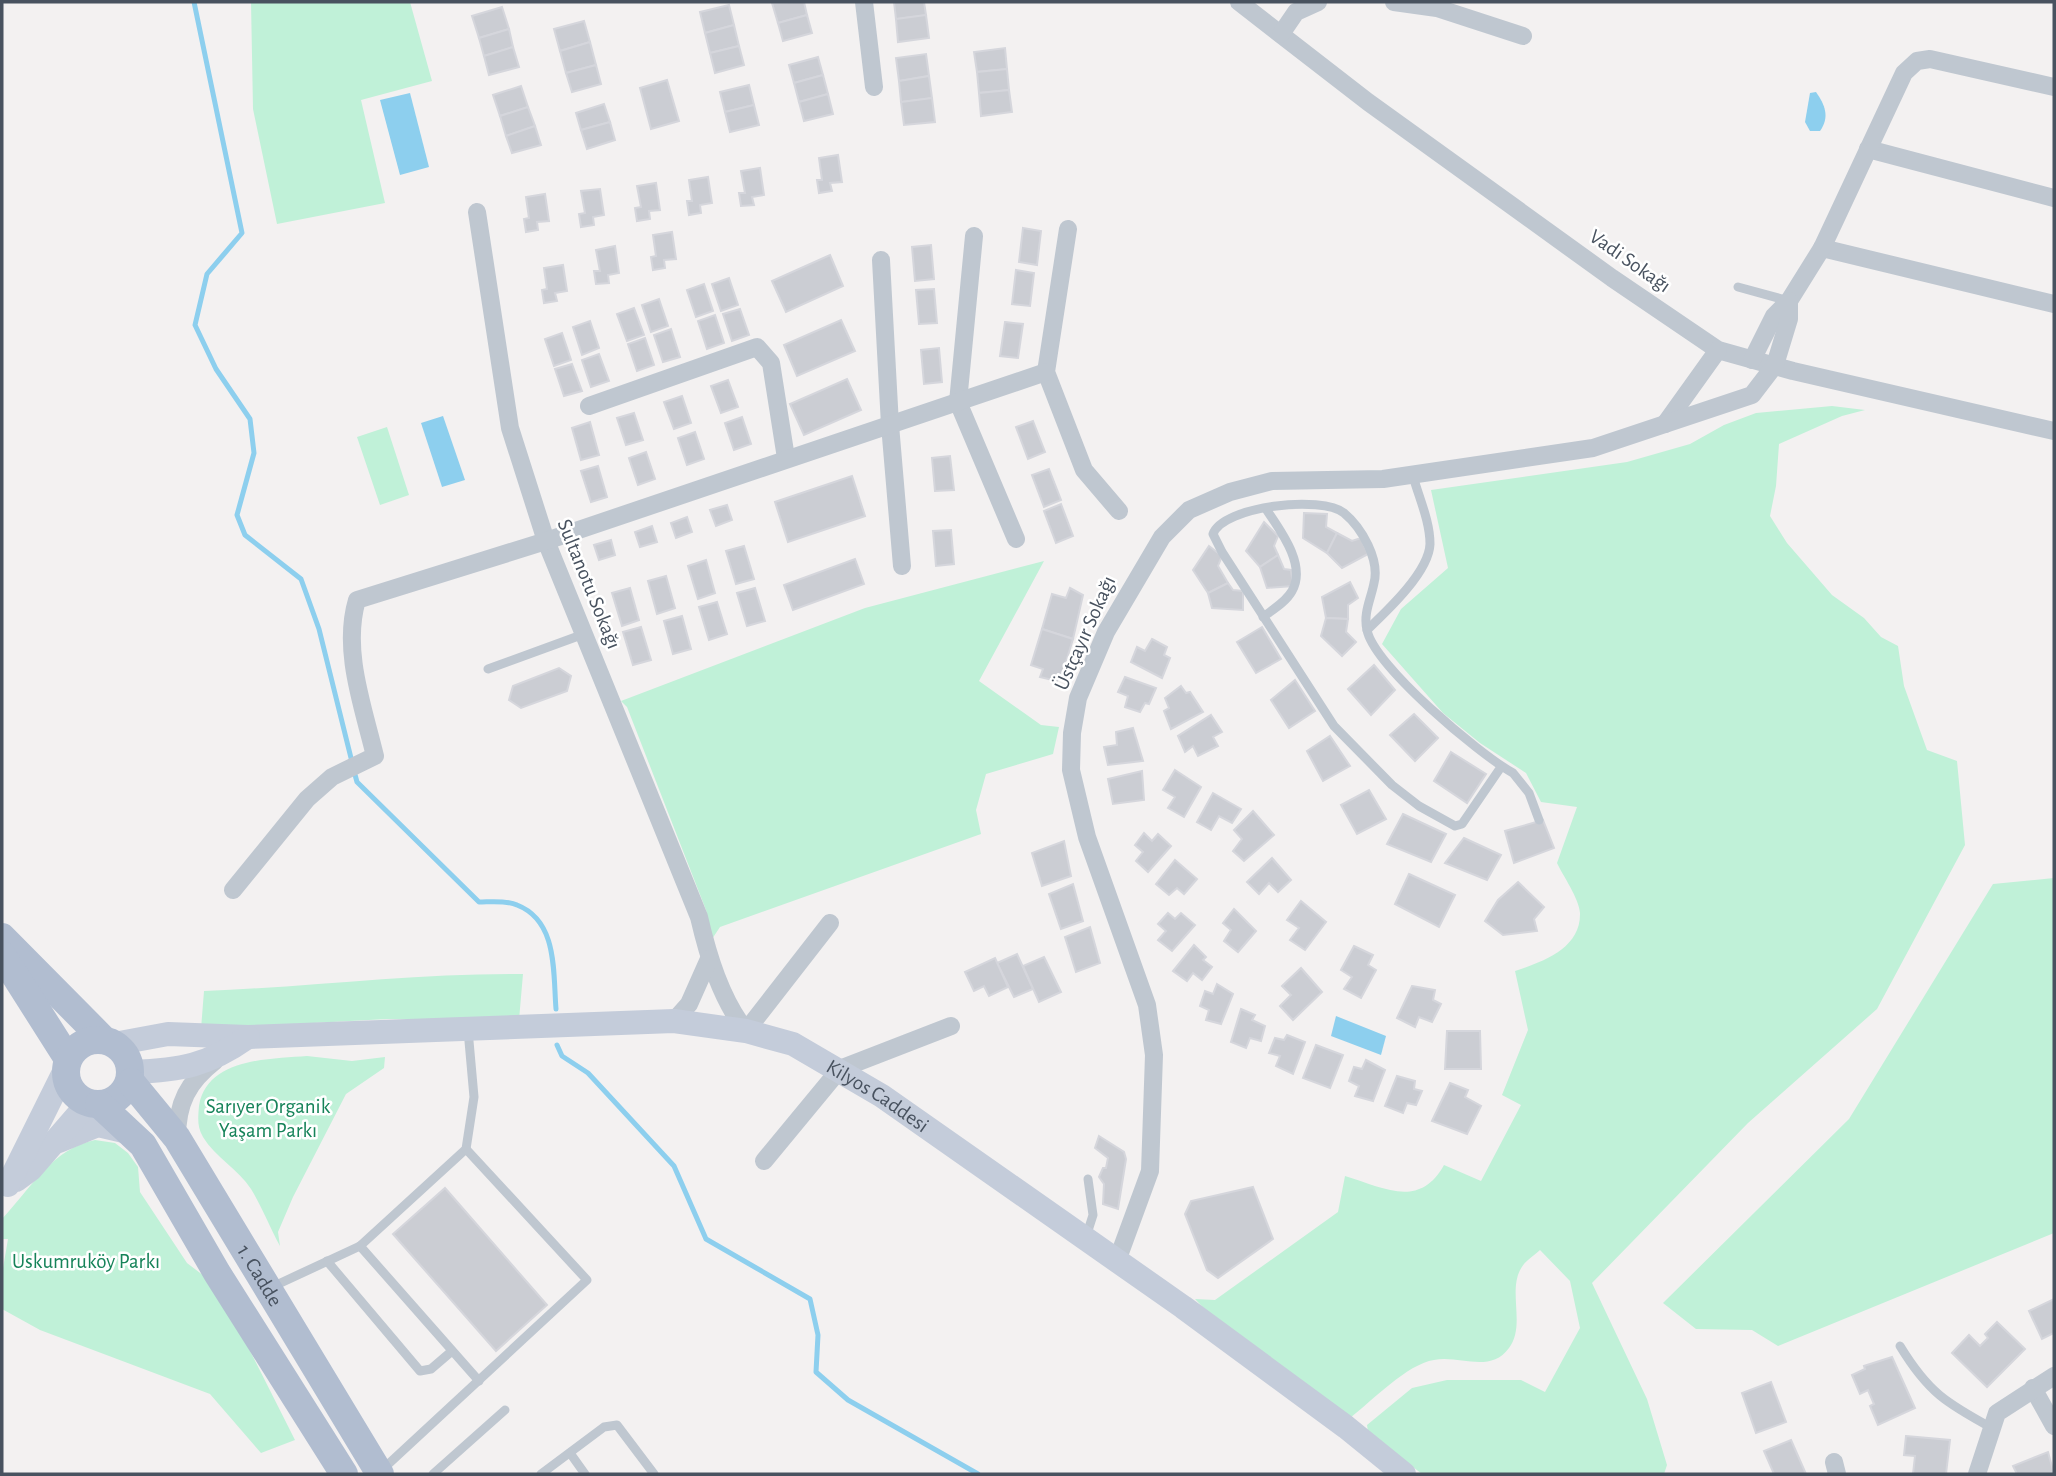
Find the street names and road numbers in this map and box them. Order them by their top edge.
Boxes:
street label: Vadi Sokağı [1586,225,1674,297]
street label: Sultanotu Sokağı [553,516,625,652]
street label: Üstçayır Sokağı [1049,572,1120,693]
street label: Kilyos Caddesi [823,1056,933,1136]
street label: 1. Cadde [234,1241,286,1310]

